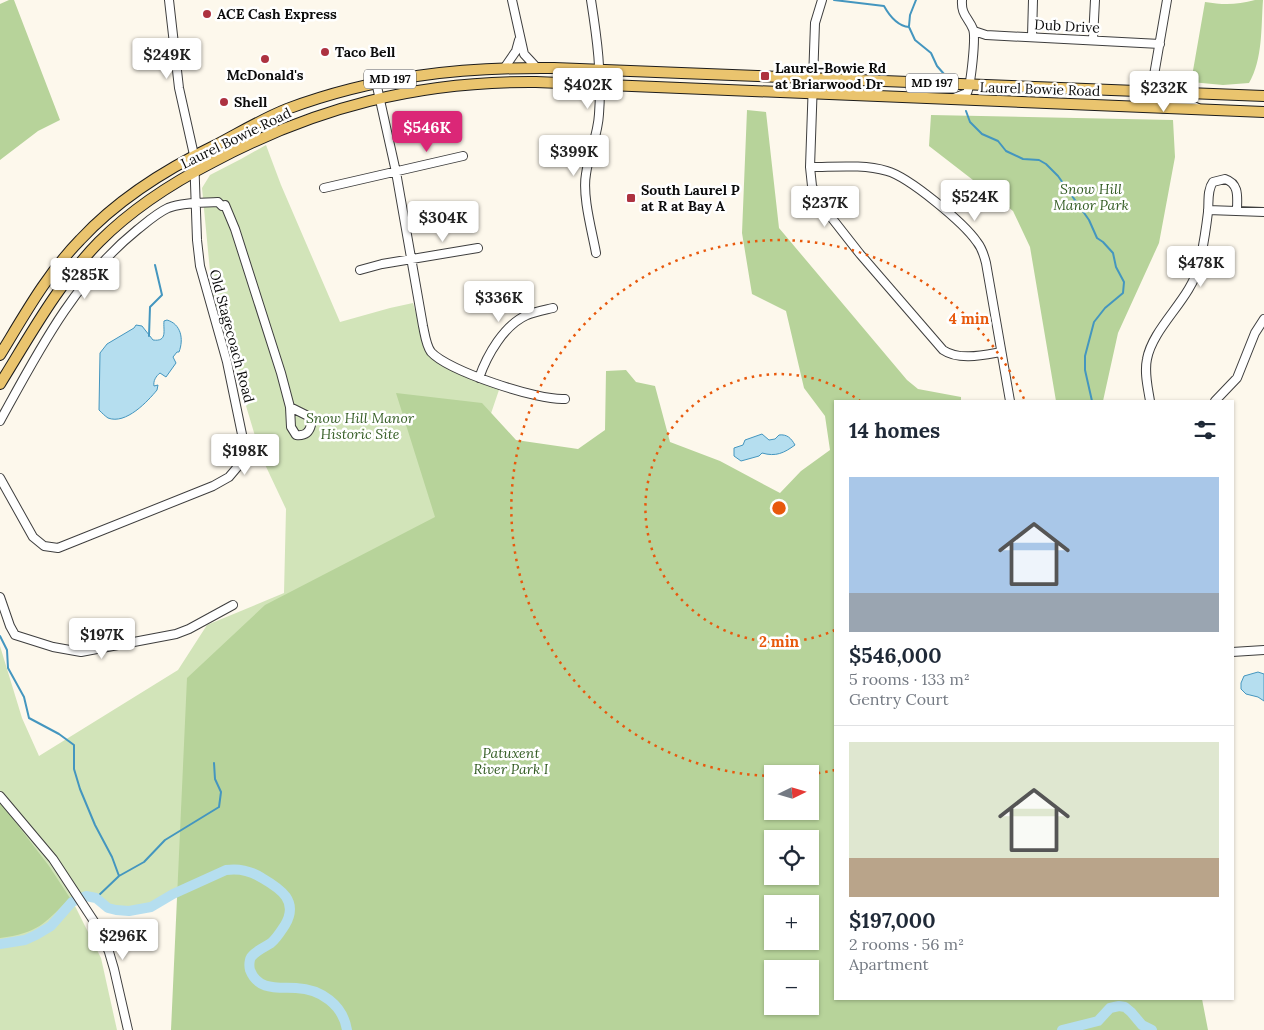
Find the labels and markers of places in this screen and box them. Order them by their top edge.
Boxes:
place label: ACE Cash Express [217,5,337,23]
marker: ACE Cash Express [201,8,213,20]
pin: $249K [132,38,202,80]
place label: Taco Bell [335,43,396,61]
marker: Taco Bell [319,46,331,58]
marker: McDonald's [259,53,271,65]
place label: Laurel-Bowie Rd at Briarwood Dr [775,59,886,93]
place label: McDonald's [226,66,304,84]
pin: $402K [553,68,623,110]
marker: Laurel-Bowie Rd at Briarwood Dr [759,70,771,82]
pin: $232K [1129,70,1199,113]
place label: Shell [234,93,268,111]
marker: Shell [218,96,230,108]
pin: $546K [392,110,462,153]
pin: $399K [539,134,609,177]
pin: $524K [940,180,1010,222]
place label: South Laurel P at R at Bay A [641,181,740,215]
pin: $237K [790,186,860,228]
marker: South Laurel P at R at Bay A [625,192,637,204]
pin: $304K [408,200,478,243]
pin: $478K [1166,246,1236,288]
pin: $285K [50,258,120,300]
pin: $336K [464,280,534,323]
pin: $198K [210,434,280,476]
centre of rings [770,499,788,517]
pin: $197K [67,618,137,660]
pin: $296K [88,918,158,961]

